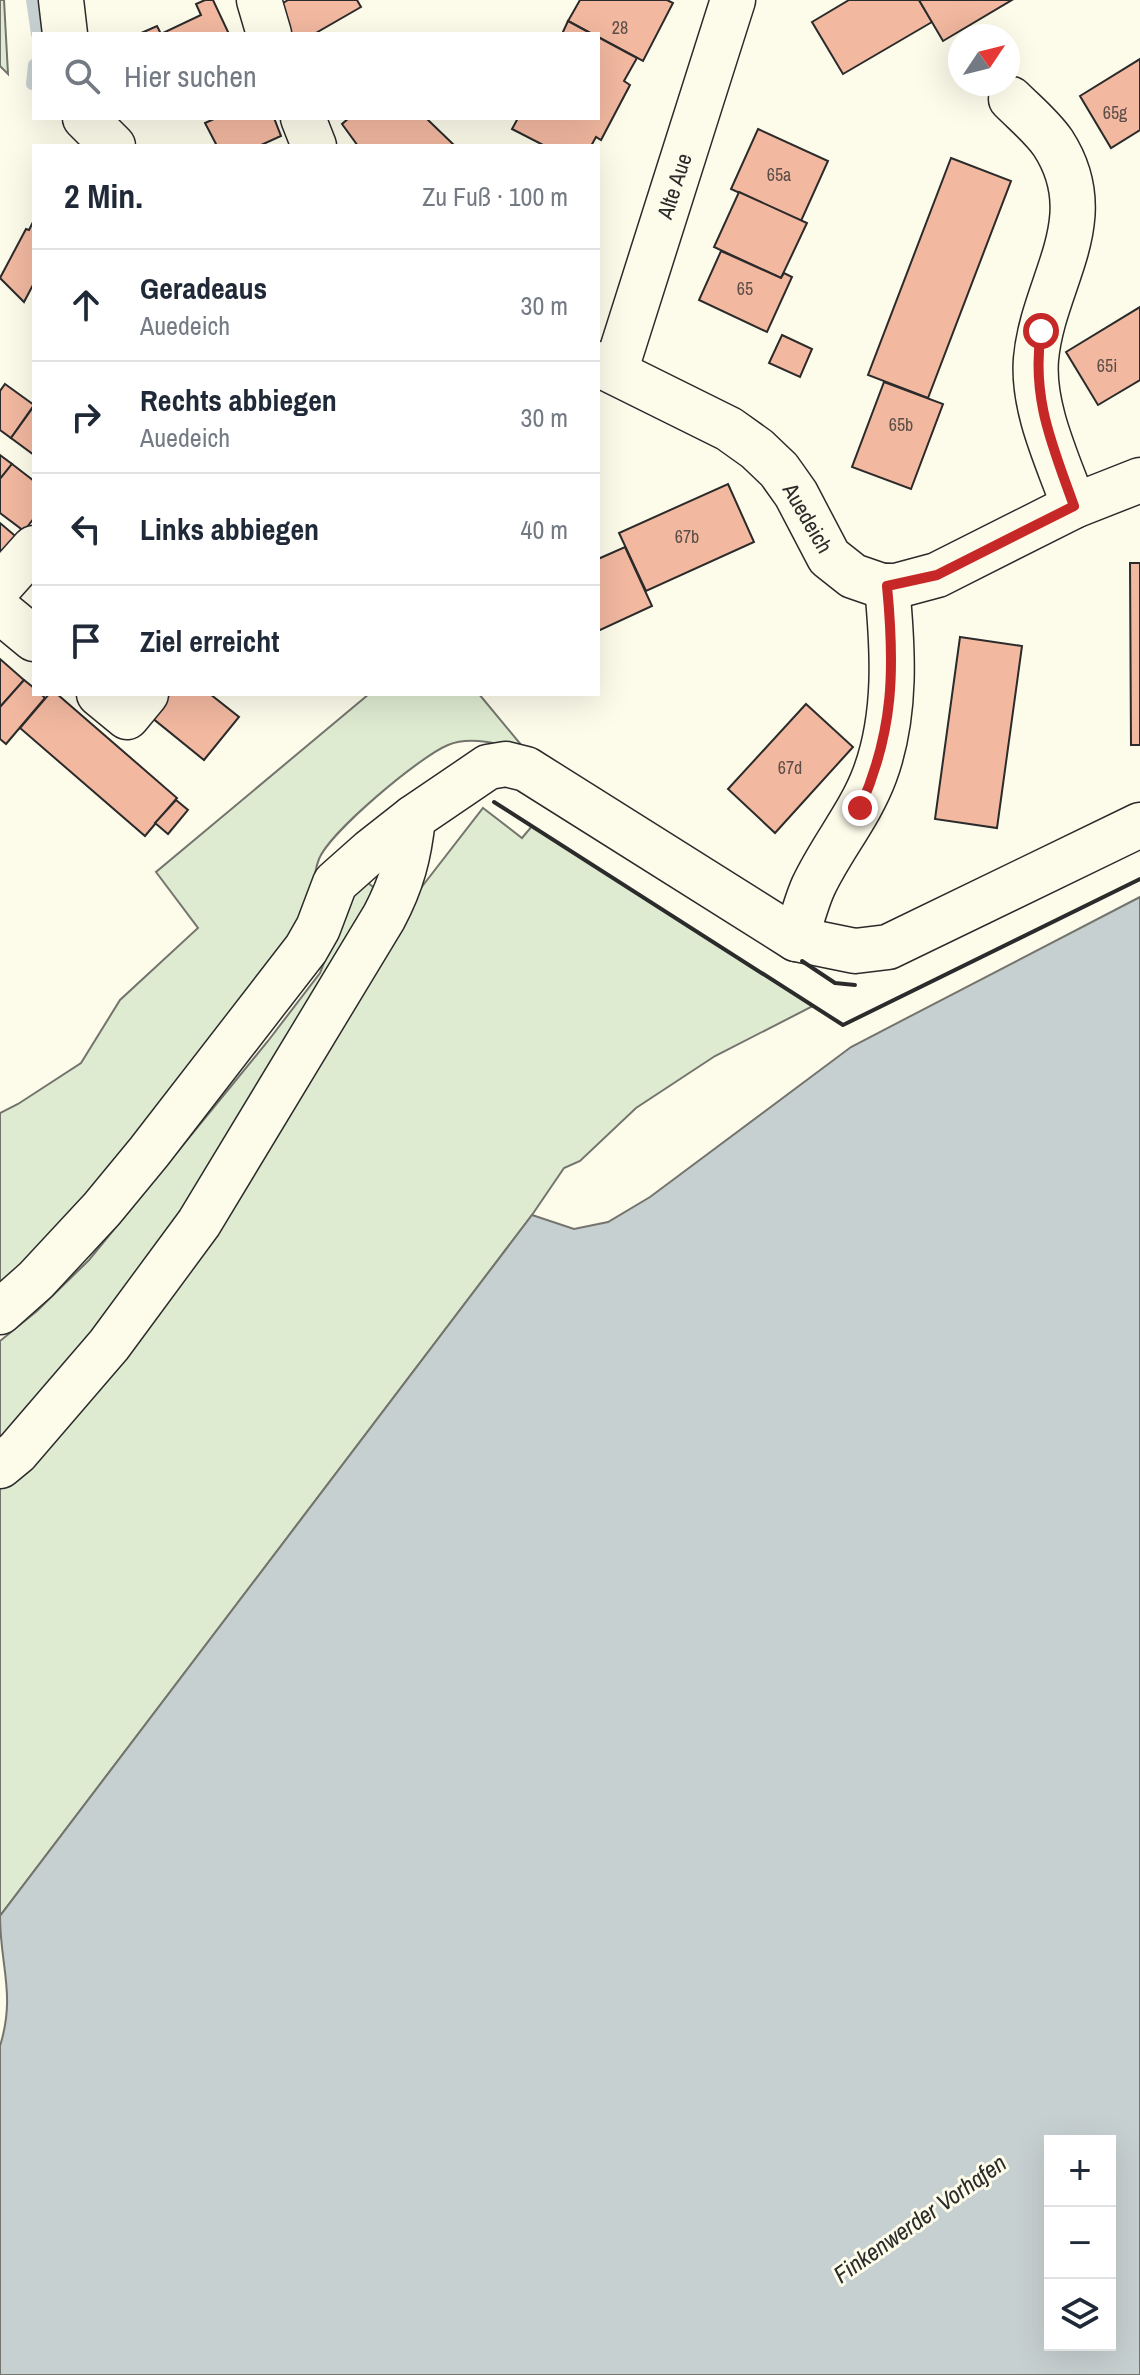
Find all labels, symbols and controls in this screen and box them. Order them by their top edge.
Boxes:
house number: 28 [612,15,628,40]
north arrow [948,24,1020,96]
search box [32,32,600,120]
icon: search [60,54,104,98]
text: Hier suchen [124,56,257,96]
house number: 65g [1103,100,1128,125]
street label: Alte Aue [649,149,699,224]
house number: 65a [767,162,791,187]
text: 2 Min. [64,173,143,219]
text: Zu Fuß · 100 m [422,179,568,214]
text: Geradeaus [140,268,267,308]
house number: 65 [737,276,753,301]
icon: ahead [64,283,108,327]
text: 30 m [521,288,568,323]
text: Auedeich [140,308,230,343]
route start [1023,313,1059,349]
house number: 65i [1097,353,1117,378]
text: Rechts abbiegen [140,380,337,420]
icon: right [64,395,108,439]
text: 30 m [521,400,568,435]
house number: 65b [889,412,913,437]
text: Auedeich [140,420,230,455]
street label: Auedeich [775,477,840,559]
icon: left [64,507,108,551]
text: Links abbiegen [140,509,319,549]
text: 40 m [521,512,568,547]
house number: 67b [675,524,699,549]
icon: arrive [64,619,108,663]
text: Ziel erreicht [140,621,279,661]
house number: 67d [778,755,802,780]
route end [842,790,878,826]
map controls [1044,2135,1116,2351]
button: + [1044,2135,1116,2207]
water label: Finkenwerder Vorhafen [827,2146,1012,2290]
button: − [1044,2207,1116,2279]
button: layers [1044,2279,1116,2351]

